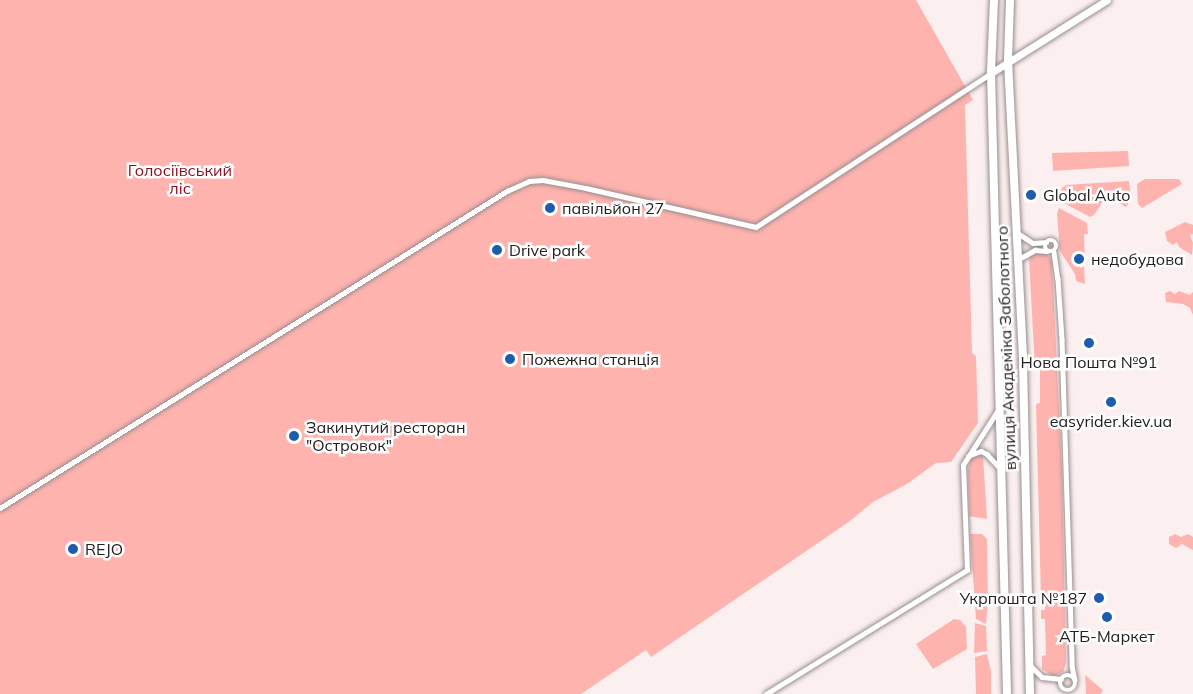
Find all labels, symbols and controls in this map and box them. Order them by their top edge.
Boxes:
park label: Голосіївський ліс [128,160,232,198]
place label: Global Auto [1043,185,1130,205]
marker: Global Auto [1024,188,1038,202]
place label: павільйон 27 [562,198,664,218]
marker: павільйон 27 [543,201,557,215]
street label: вулиця Академіка Заболотного [992,225,1020,471]
place label: Drive park [509,240,585,260]
marker: Drive park [490,243,504,257]
place label: недобудова [1091,249,1184,269]
marker: недобудова [1072,252,1086,266]
marker: Нова Пошта №91 [1082,336,1096,350]
place label: Пожежна станція [522,349,659,369]
marker: Пожежна станція [503,352,517,366]
place label: Нова Пошта №91 [1021,352,1157,372]
marker: easyrider.kiev.ua [1104,395,1118,409]
place label: easyrider.kiev.ua [1050,411,1172,431]
place label: Закинутий ресторан "Островок" [306,417,465,455]
marker: Закинутий ресторан "Островок" [287,429,301,443]
place label: REJO [85,539,123,559]
marker: REJO [66,542,80,556]
place label: Укрпошта №187 [960,588,1087,608]
marker: Укрпошта №187 [1092,591,1106,605]
marker: АТБ-Маркет [1100,610,1114,624]
place label: АТБ-Маркет [1059,626,1155,646]

